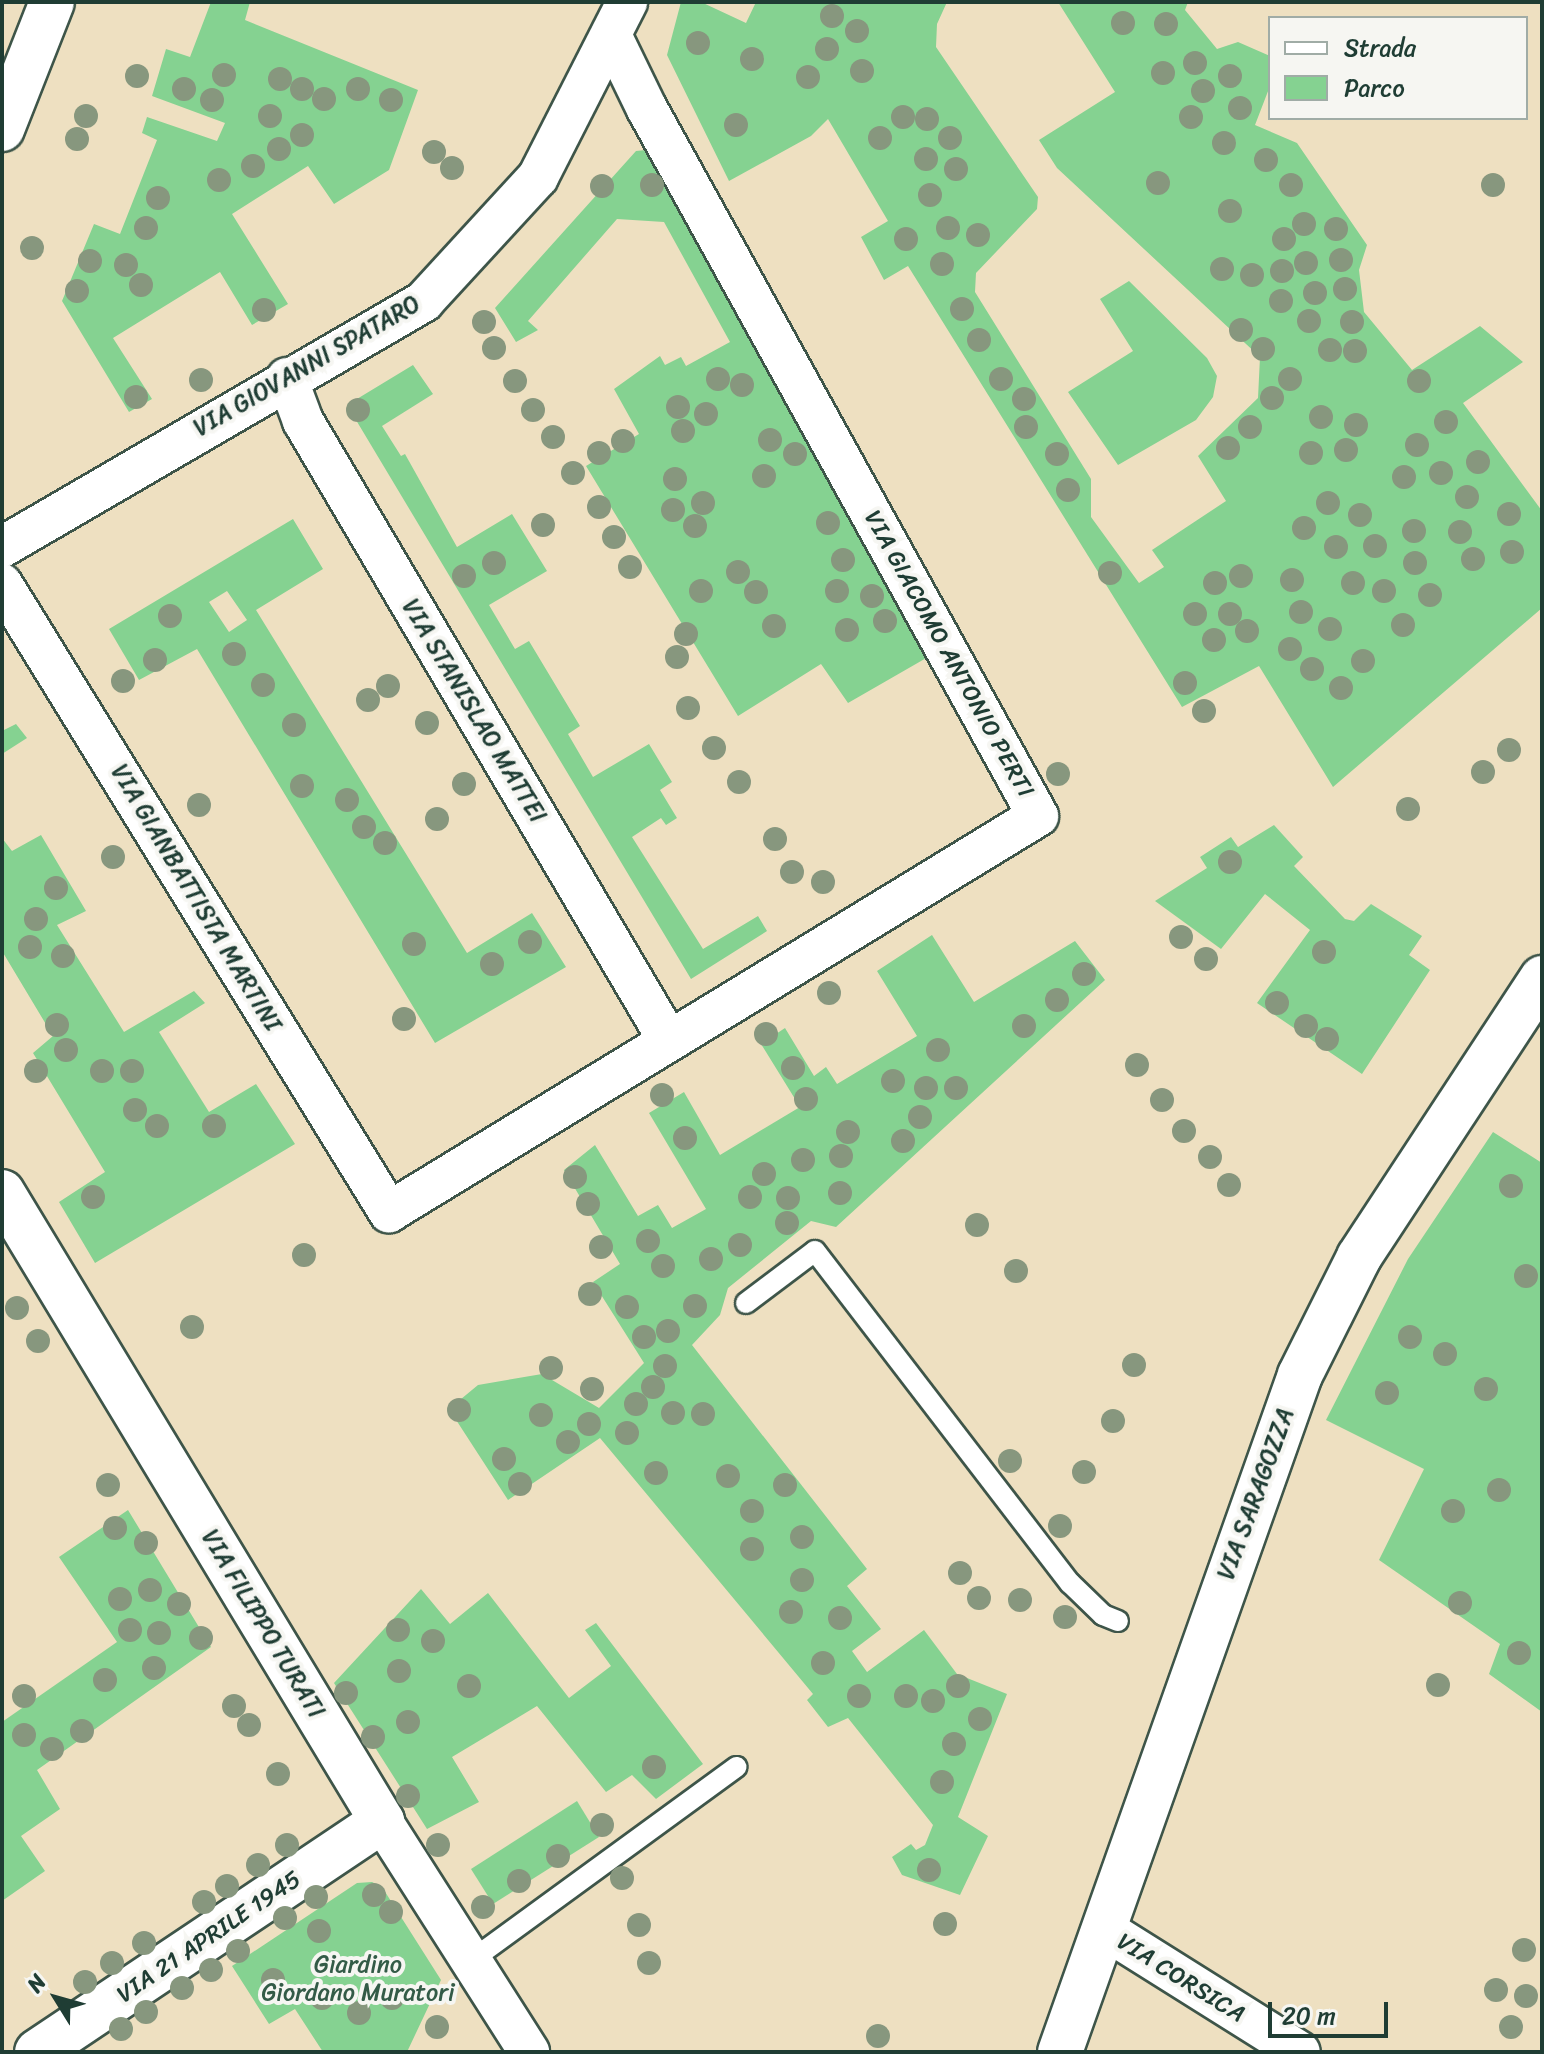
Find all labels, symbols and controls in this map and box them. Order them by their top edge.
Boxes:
legend [1268,16,1528,120]
text: Strada [1344,27,1416,69]
text: Parco [1344,67,1405,109]
street label: VIA GIOVANNI SPATARO [185,287,429,445]
street label: VIA GIACOMO ANTONIO PERTI [858,505,1040,803]
street label: VIA STANISLAO MATTEI [396,594,552,828]
street label: VIA GIANBATTISTA MARTINI [104,759,288,1037]
street label: VIA SARAGOZZA [1212,1404,1300,1584]
street label: VIA FILIPPO TURATI [195,1524,331,1724]
street label: VIA 21 APRILE 1945 [112,1865,306,2009]
street label: VIA CORSICA [1113,1928,1249,2028]
park label: Giardino Giordano Muratori [262,1951,454,2007]
north arrow [16,1958,96,2038]
text: N [16,1965,57,2001]
scale bar [1272,1986,1392,2036]
text: 20 m [1282,1995,1336,2037]

